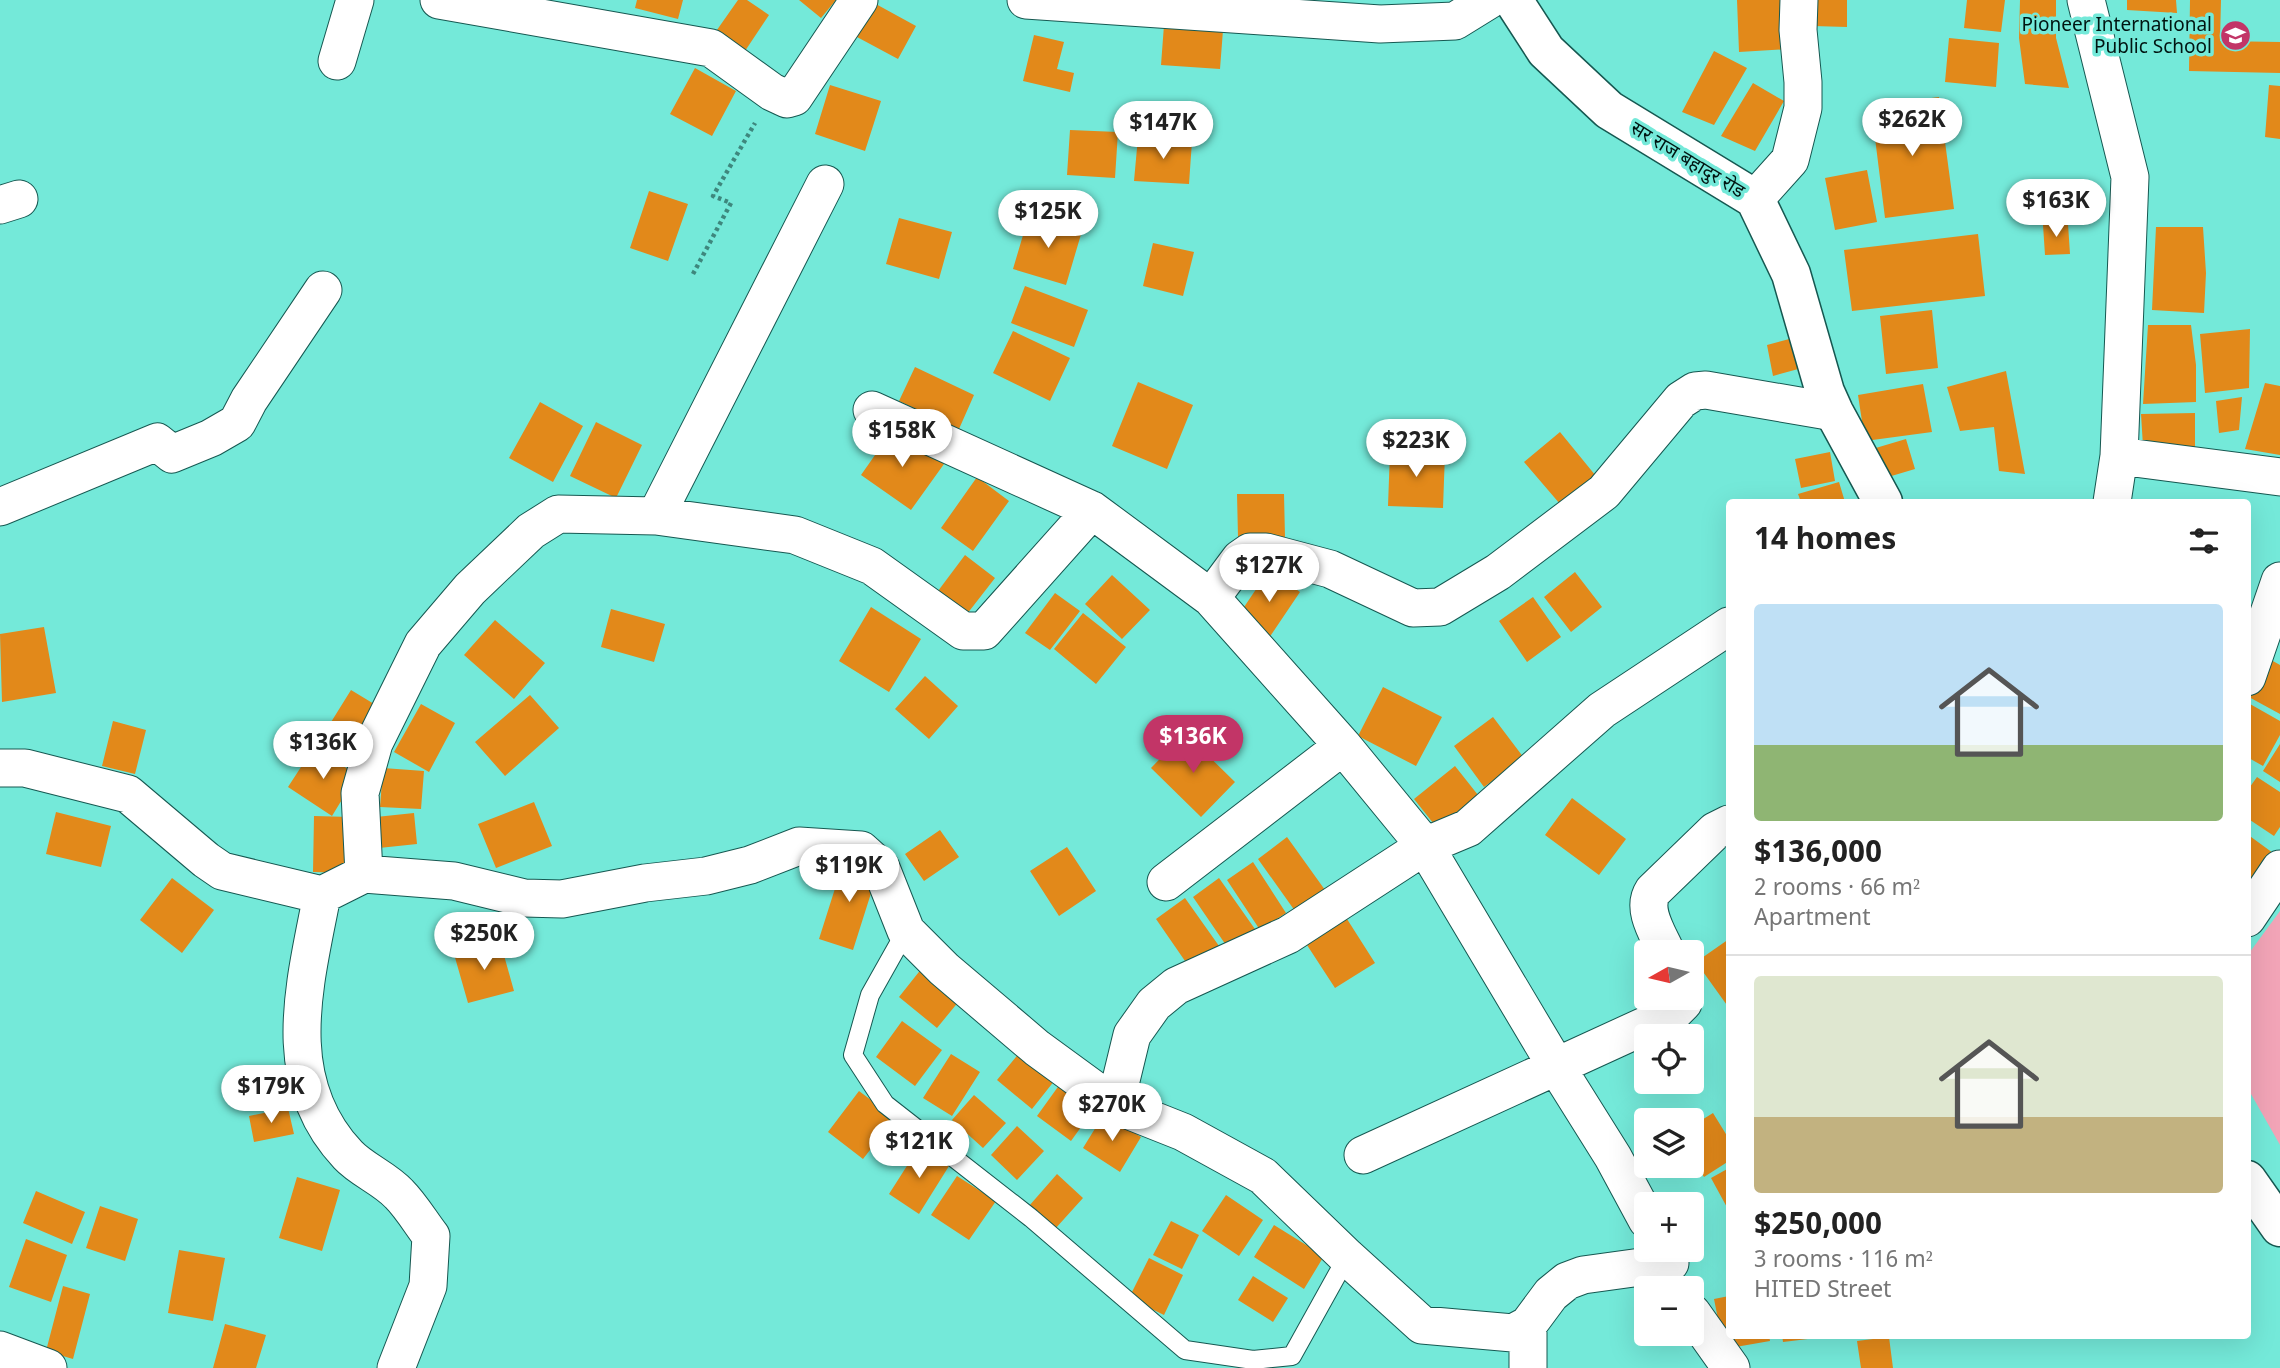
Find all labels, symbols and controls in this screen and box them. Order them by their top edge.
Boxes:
place label: Pioneer International Public School [2022,14,2212,61]
school or university icon: Pioneer International Public School [2218,18,2252,52]
pin: $262K [1863,99,1961,158]
pin: $147K [1114,102,1212,161]
text: $262K [1878,106,1946,136]
text: $147K [1129,109,1197,139]
street label: सर राज बहादुर रोड [1625,117,1749,205]
pin: $163K [2007,180,2105,239]
text: $163K [2022,187,2090,217]
pin: $125K [999,190,1097,250]
text: $125K [1014,198,1082,228]
pin: $158K [853,410,951,469]
text: $158K [868,417,936,447]
pin: $223K [1367,420,1465,479]
text: $223K [1382,427,1450,457]
text: 14 homes [1754,522,1896,561]
icon: filters [2185,522,2223,560]
pin: $127K [1220,544,1318,604]
text: $127K [1235,552,1303,582]
icon: home [1926,649,2052,775]
pin: $136K [1144,716,1242,775]
pin: $136K [274,722,372,781]
text: $136K [1159,723,1227,753]
text: $136K [289,729,357,759]
text: $136,000 [1754,835,1882,874]
pin: $119K [800,844,898,904]
text: $119K [815,852,883,882]
text: 2 rooms · 66 m² [1754,874,1920,904]
text: Apartment [1754,904,1871,934]
pin: $250K [435,912,533,972]
text: $250K [450,920,518,950]
north arrow [1634,940,1704,1010]
map controls [1634,940,1704,1346]
icon: home [1926,1021,2052,1147]
button: locate [1634,1024,1704,1094]
pin: $179K [222,1066,320,1125]
text: $179K [237,1073,305,1103]
pin: $270K [1063,1084,1161,1143]
text: $270K [1078,1091,1146,1121]
button: layers [1634,1108,1704,1178]
pin: $121K [870,1120,968,1180]
text: $121K [885,1128,953,1158]
button: + [1634,1192,1704,1262]
text: $250,000 [1754,1207,1882,1246]
text: 3 rooms · 116 m² [1754,1246,1933,1276]
button: − [1634,1276,1704,1346]
text: HITED Street [1754,1276,1891,1306]

